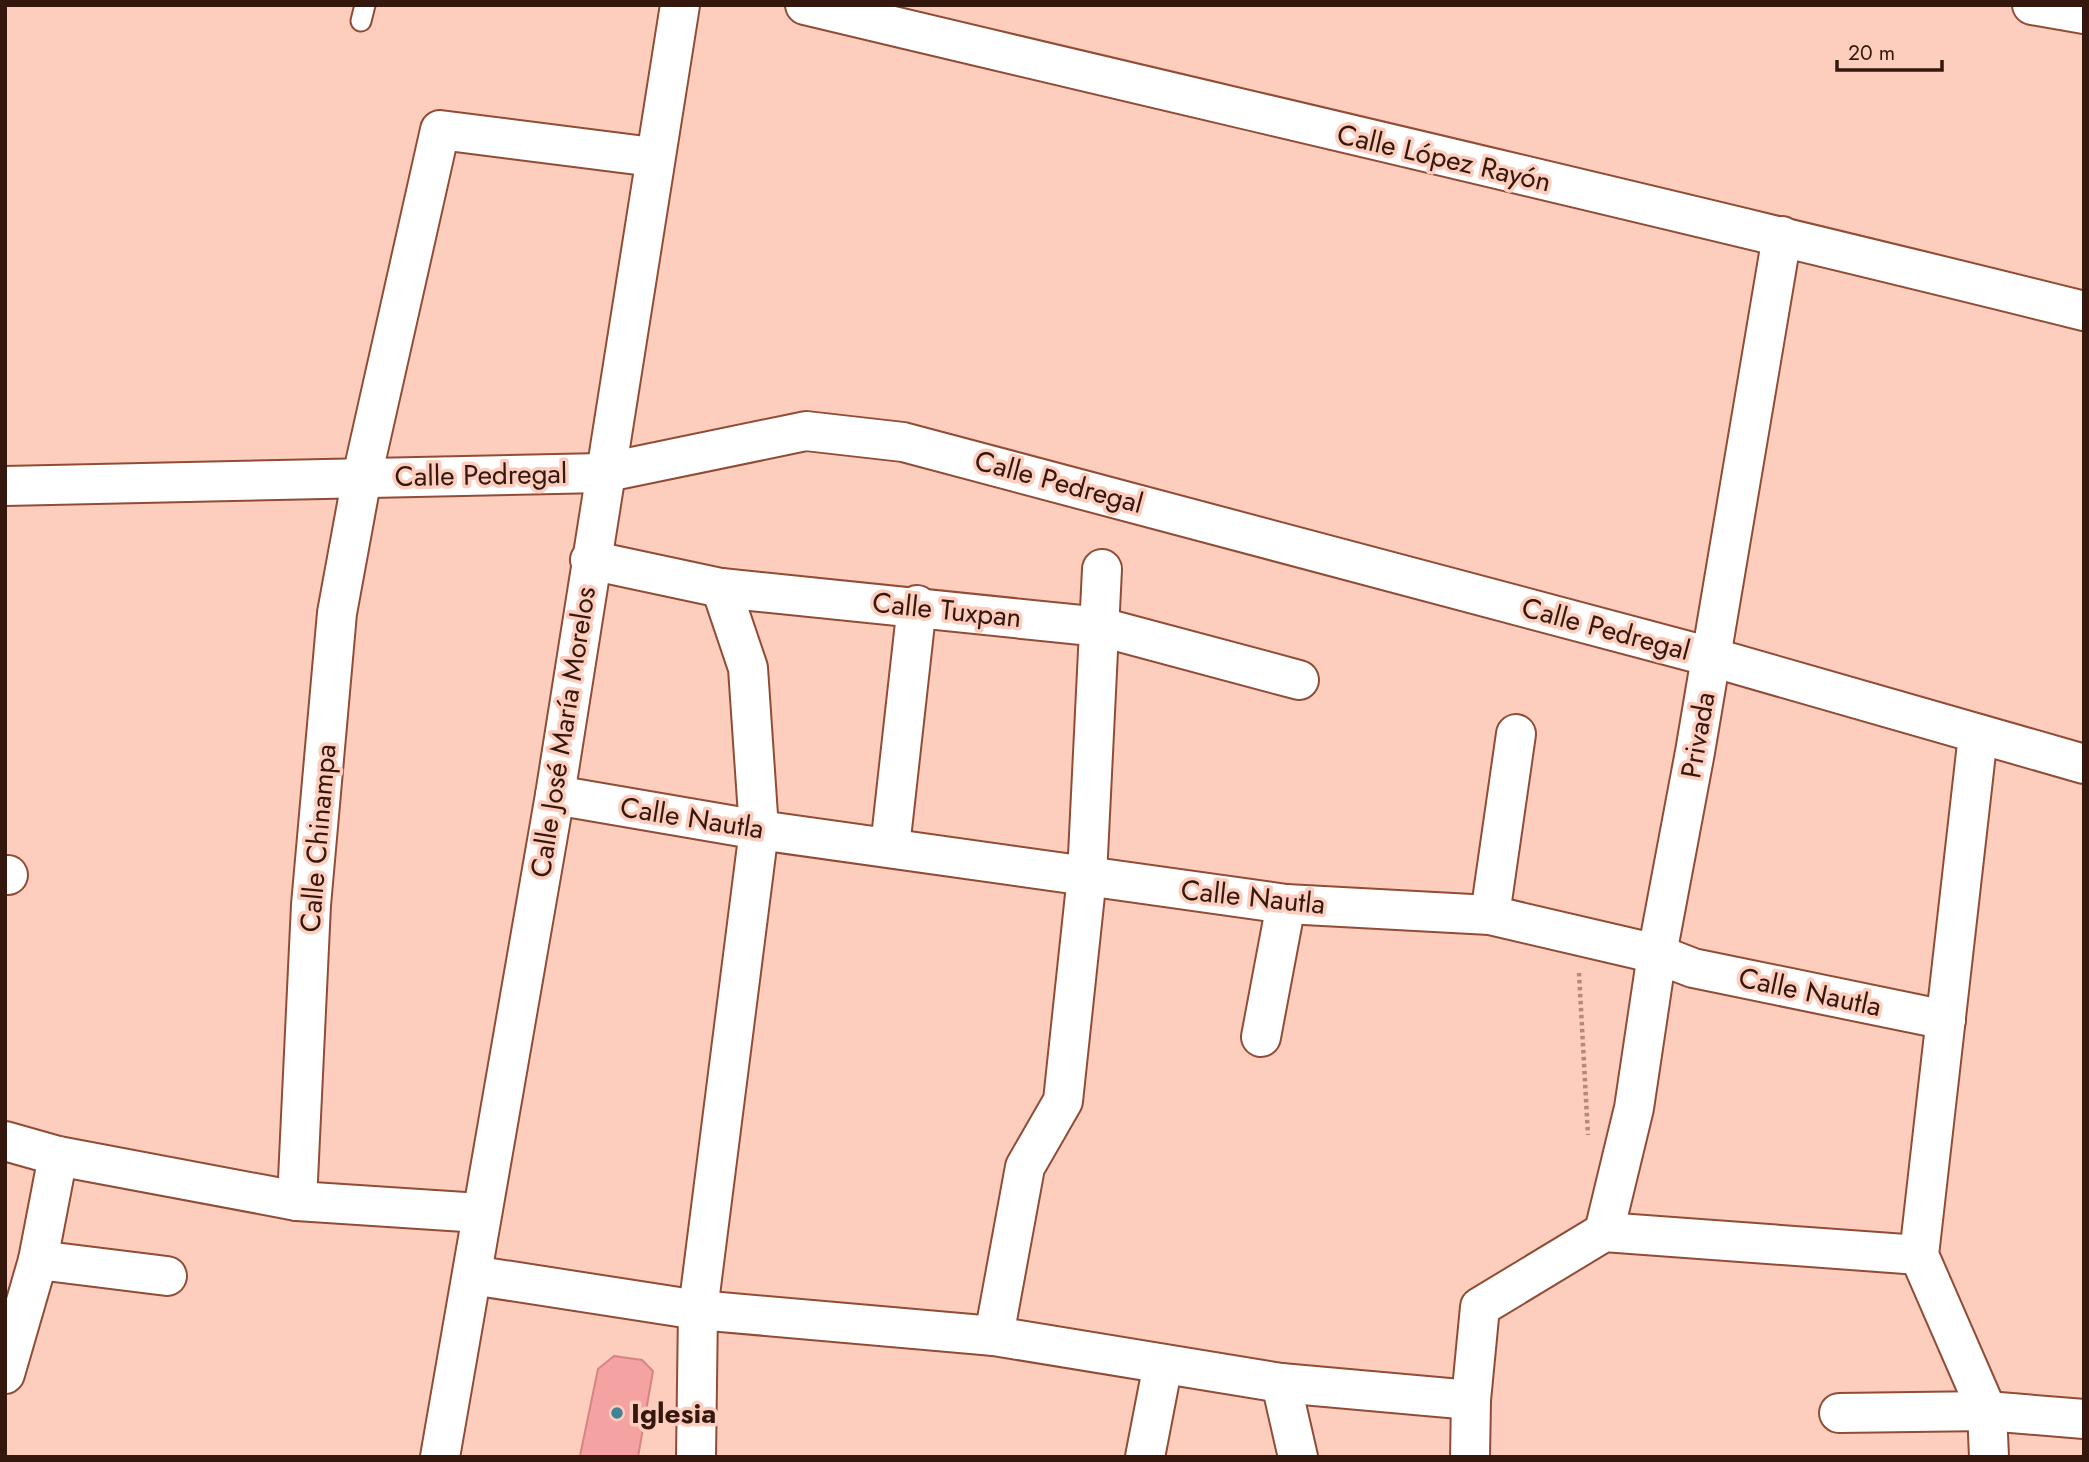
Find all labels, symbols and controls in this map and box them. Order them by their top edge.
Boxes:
scale bar [1837,28,1942,72]
text: 20 m [1848,38,1895,68]
street label: Calle López Rayón [1333,113,1555,203]
street label: Calle Pedregal [970,440,1148,524]
street label: Calle Pedregal [394,453,568,497]
street label: Calle Tuxpan [870,582,1024,638]
street label: Calle José María Morelos [520,584,606,880]
street label: Calle Pedregal [1517,587,1695,671]
street label: Privada [1670,689,1726,781]
street label: Calle Chinampa [289,742,347,934]
street label: Calle Nautla [617,786,767,850]
street label: Calle Nautla [1179,869,1327,925]
street label: Calle Nautla [1735,957,1885,1027]
place label: Iglesia [631,1393,716,1434]
marker: Iglesia [609,1405,625,1421]

